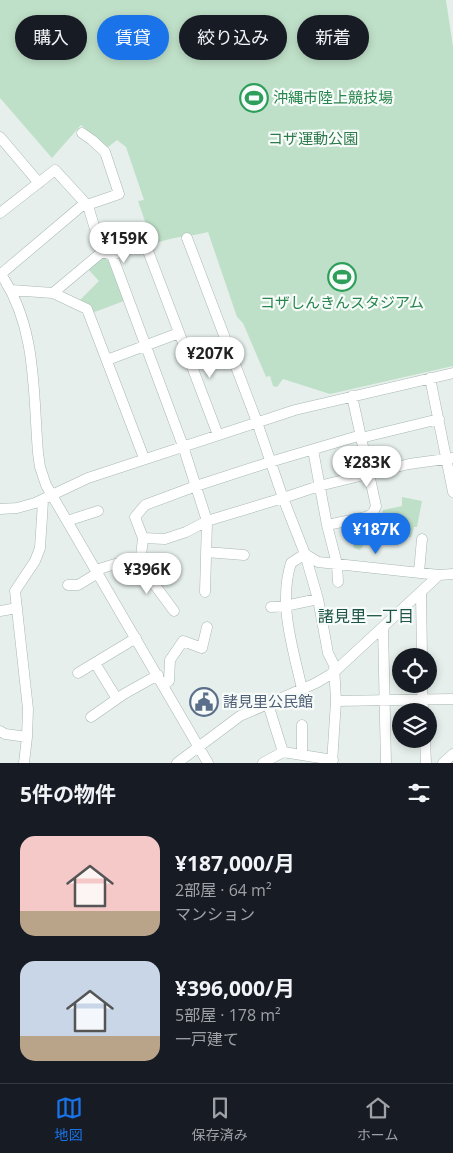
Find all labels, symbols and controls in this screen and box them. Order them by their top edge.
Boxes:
chip: 購入 [15,15,87,60]
chip: 賃貸 [97,15,169,60]
chip: 絞り込み [179,15,287,60]
chip: 新着 [297,15,369,60]
sports icon: 沖縄市陸上競技場 [239,83,269,113]
place label: 沖縄市陸上競技場 [273,87,393,107]
park label: コザ運動公園 [268,128,358,148]
pin: ¥159K [89,222,159,264]
text: ¥159K [100,227,148,249]
sports icon: コザしんきんスタジアム [327,262,357,292]
place label: コザしんきんスタジアム [260,292,424,312]
pin: ¥207K [175,336,245,379]
text: ¥207K [186,342,234,364]
pin: ¥283K [332,446,402,488]
text: ¥283K [343,451,391,473]
pin: ¥187K [341,512,411,555]
text: ¥187K [352,518,400,540]
pin: ¥396K [112,552,182,595]
text: ¥396K [123,558,171,580]
district label: 諸見里一丁目 [318,605,414,627]
map controls [392,648,437,748]
button: locate [392,648,437,693]
public building icon: 諸見里公民館 [189,687,219,717]
place label: 諸見里公民館 [223,691,313,711]
button: layers [392,703,437,748]
icon: filters [405,779,433,807]
text: 5件の物件 [20,780,116,808]
text: ¥187,000/月 [175,849,295,877]
icon: home [60,856,120,916]
text: 2部屋 · 64 m² [175,879,272,901]
text: マンション [175,903,255,925]
text: ¥396,000/月 [175,974,295,1002]
icon: home [60,981,120,1041]
text: 5部屋 · 178 m² [175,1004,281,1026]
text: 一戸建て [175,1028,239,1050]
tab: 地図 [55,1094,83,1144]
tab: 保存済み [192,1094,248,1144]
tab: ホーム [357,1094,398,1144]

